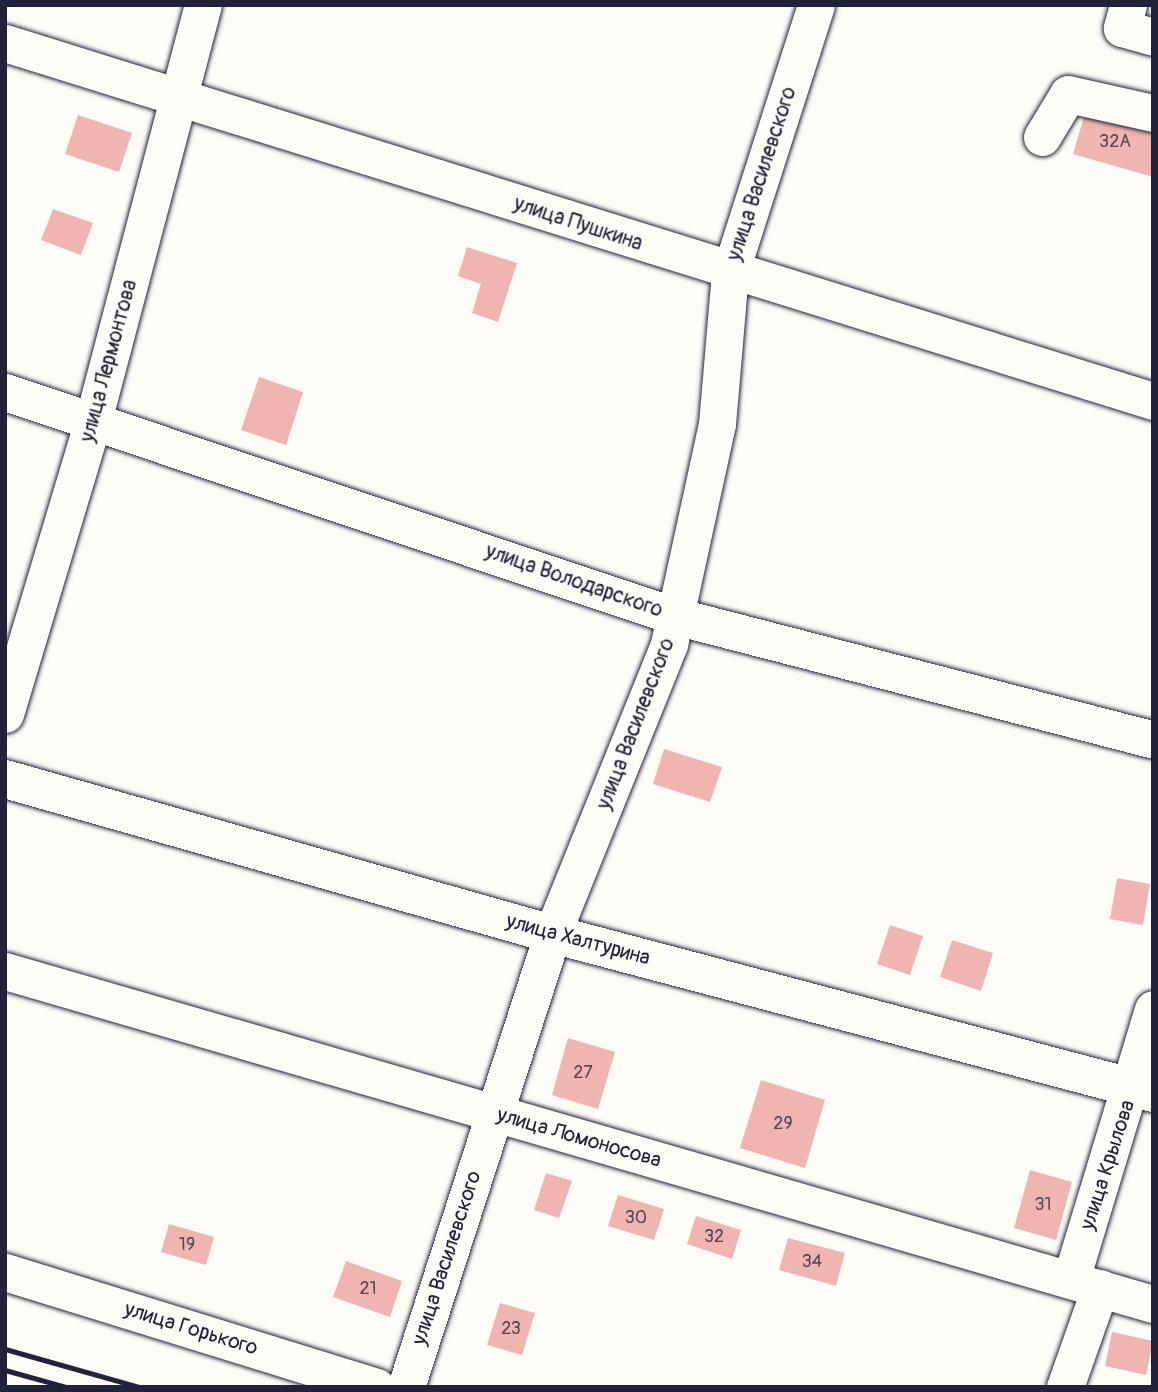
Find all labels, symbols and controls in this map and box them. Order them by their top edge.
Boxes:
street label: улица Василевского [722,84,802,264]
house number: 32А [1099,131,1131,153]
street label: улица Пушкина [511,191,645,257]
street label: улица Лермонтова [75,277,143,445]
street label: улица Володарского [482,539,666,623]
street label: улица Василевского [592,635,680,813]
street label: улица Халтурина [503,909,653,971]
house number: 27 [573,1062,593,1084]
street label: улица Крылова [1075,1097,1141,1233]
street label: улица Ломоносова [494,1103,664,1173]
house number: 29 [773,1113,793,1135]
street label: улица Василевского [407,1168,487,1348]
house number: 31 [1034,1194,1052,1216]
house number: 30 [625,1207,647,1229]
house number: 32 [704,1226,724,1248]
house number: 19 [179,1234,195,1256]
house number: 34 [802,1251,822,1273]
house number: 21 [359,1278,377,1300]
street label: улица Горького [121,1297,261,1361]
house number: 23 [501,1318,521,1340]

